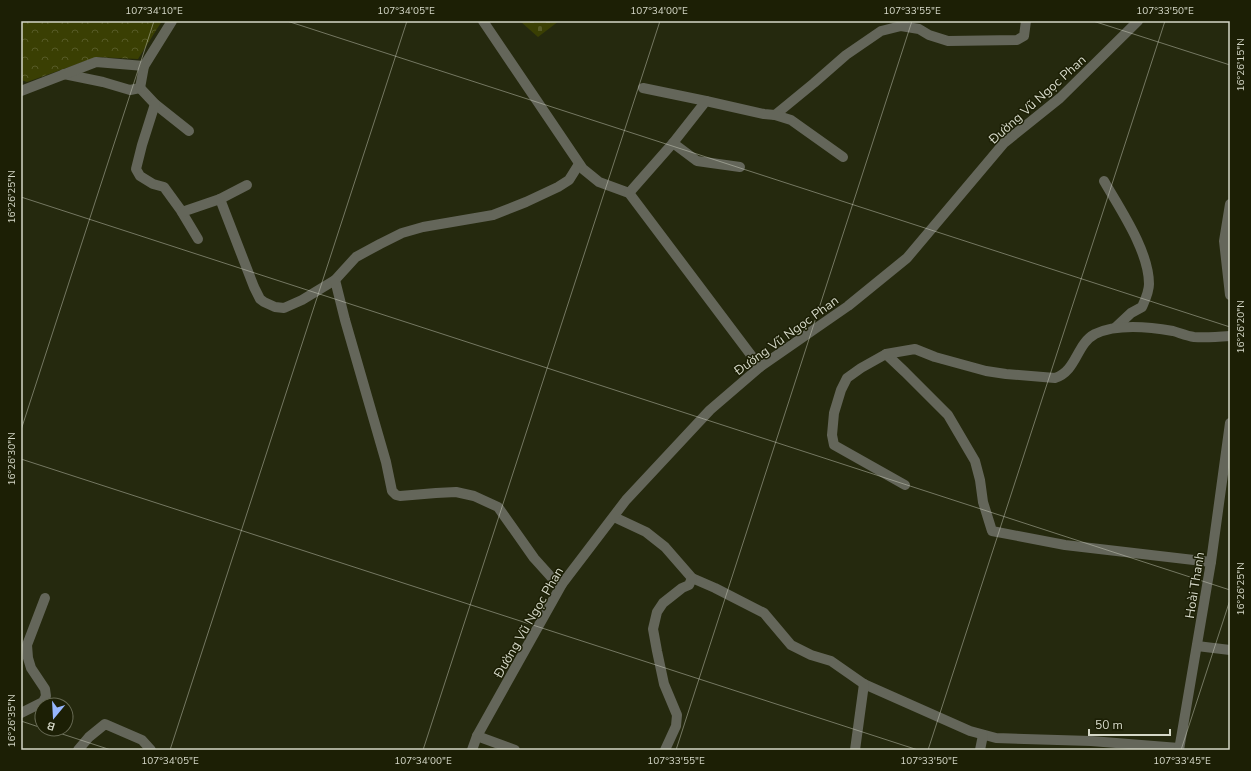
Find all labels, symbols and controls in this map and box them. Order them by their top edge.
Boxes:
text: 107°34'10"E [125,4,183,18]
text: 107°34'05"E [377,4,435,18]
text: 107°34'00"E [630,4,688,18]
text: 107°33'55"E [883,4,941,18]
text: 107°33'50"E [1136,4,1194,18]
text: 16°26'15"N [1234,38,1248,92]
street label: Đường Vũ Ngọc Phan [984,51,1090,149]
text: 16°26'25"N [5,170,19,224]
street label: Đường Vũ Ngọc Phan [730,292,843,380]
text: 16°26'20"N [1234,300,1248,354]
text: 16°26'30"N [5,432,19,486]
street label: Hoài Thanh [1181,551,1209,620]
text: 16°26'25"N [1234,562,1248,616]
street label: Đường Vũ Ngọc Phan [489,564,568,682]
text: 16°26'35"N [5,694,19,748]
north arrow [34,697,74,737]
scale bar [1089,711,1170,737]
text: 50 m [1095,717,1123,733]
text: B [45,718,57,734]
text: 107°34'05"E [141,754,199,768]
text: 107°34'00"E [394,754,452,768]
text: 107°33'55"E [647,754,705,768]
text: 107°33'50"E [900,754,958,768]
text: 107°33'45"E [1153,754,1211,768]

